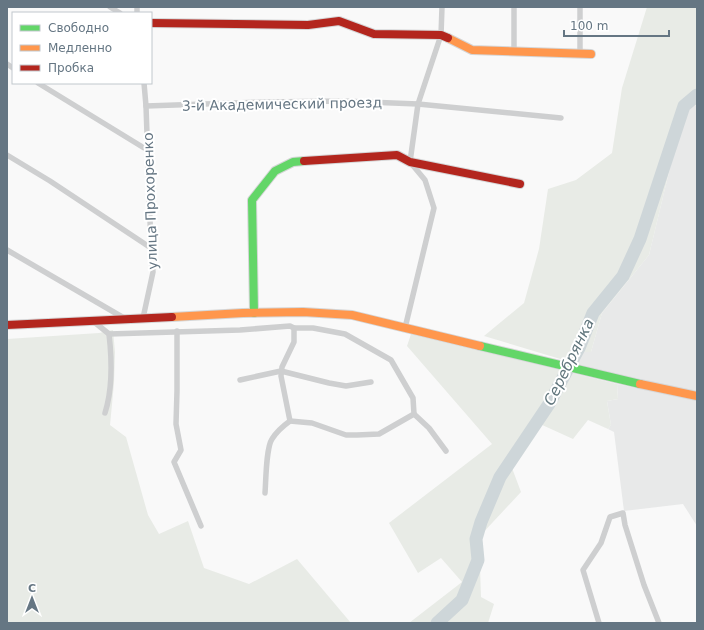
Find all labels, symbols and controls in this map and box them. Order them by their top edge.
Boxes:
legend [12,12,152,84]
scale bar [564,12,669,38]
text: 100 m [570,19,608,33]
text: Свободно [48,21,109,35]
text: Медленно [48,41,112,55]
text: Пробка [48,61,94,75]
street label: 3-й Академический проезд [182,94,382,114]
street label: улица Прохоренко [140,132,160,270]
water label: Серебрянка [540,316,598,408]
north arrow [12,578,52,618]
text: С [28,582,36,595]

